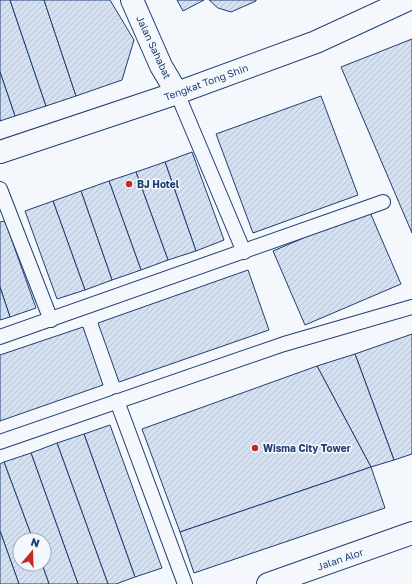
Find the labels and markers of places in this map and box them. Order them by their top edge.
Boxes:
place label: BJ Hotel [137,178,180,190]
marker: BJ Hotel [124,179,134,189]
place label: Wisma City Tower [263,442,351,454]
marker: Wisma City Tower [250,443,260,453]

